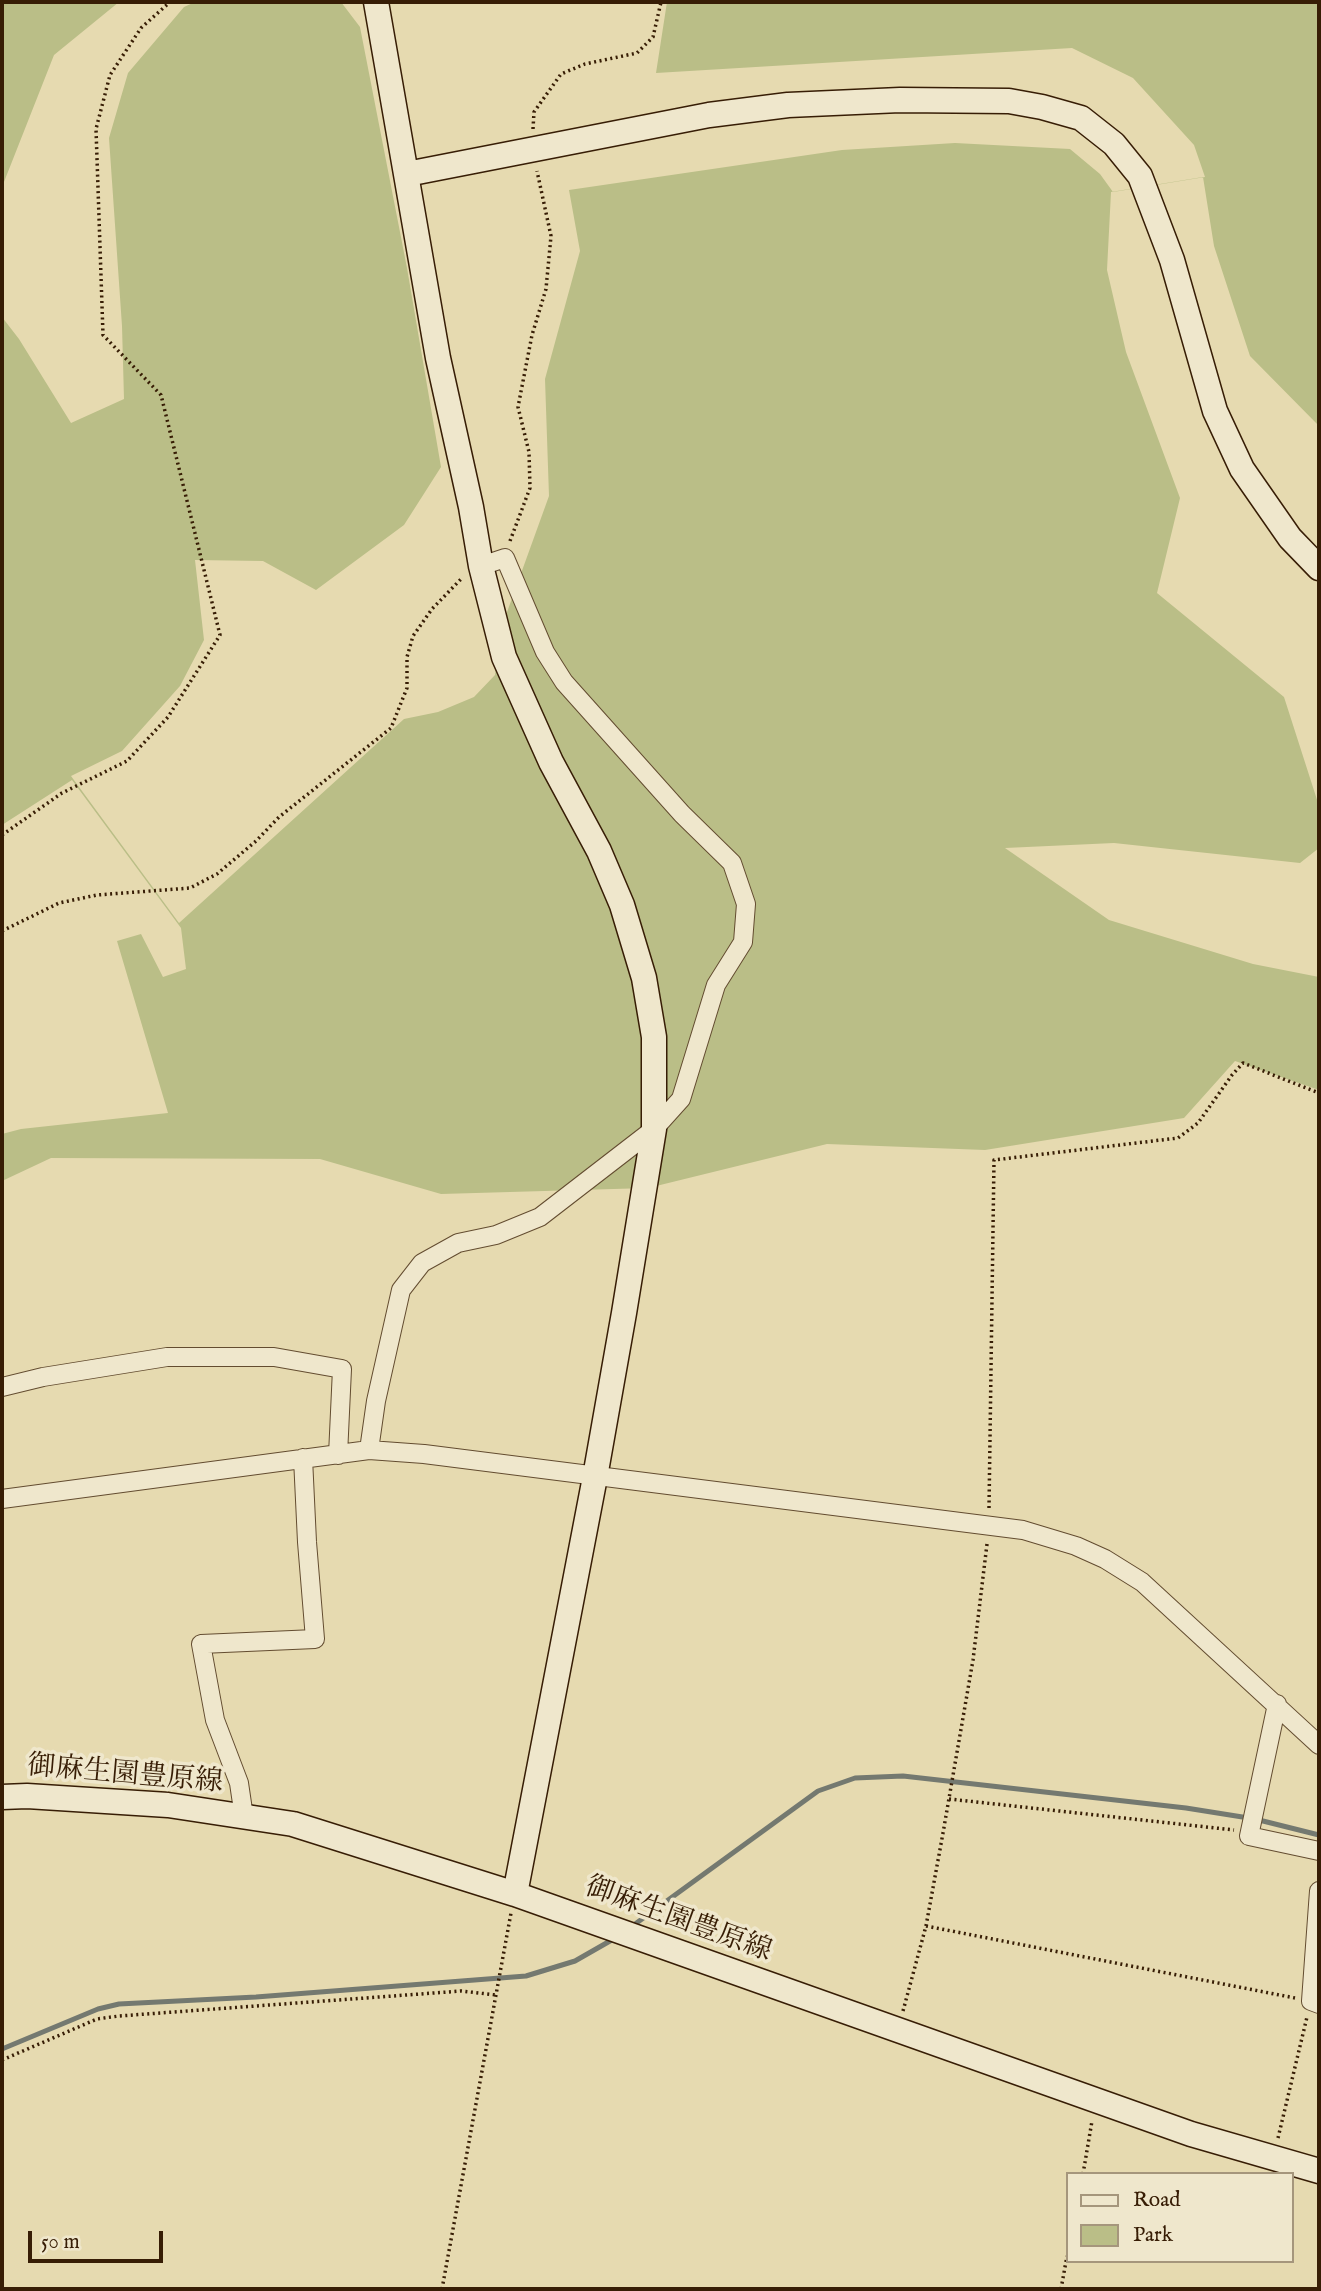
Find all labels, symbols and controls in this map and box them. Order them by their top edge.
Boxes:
street label: 御麻生園豊原線 [26,1751,224,1801]
street label: 御麻生園豊原線 [580,1872,776,1970]
legend [1066,2172,1293,2263]
text: Road [1133,2187,1180,2214]
scale bar [32,2218,166,2262]
text: Park [1133,2222,1173,2249]
text: 50 m [41,2229,80,2256]

